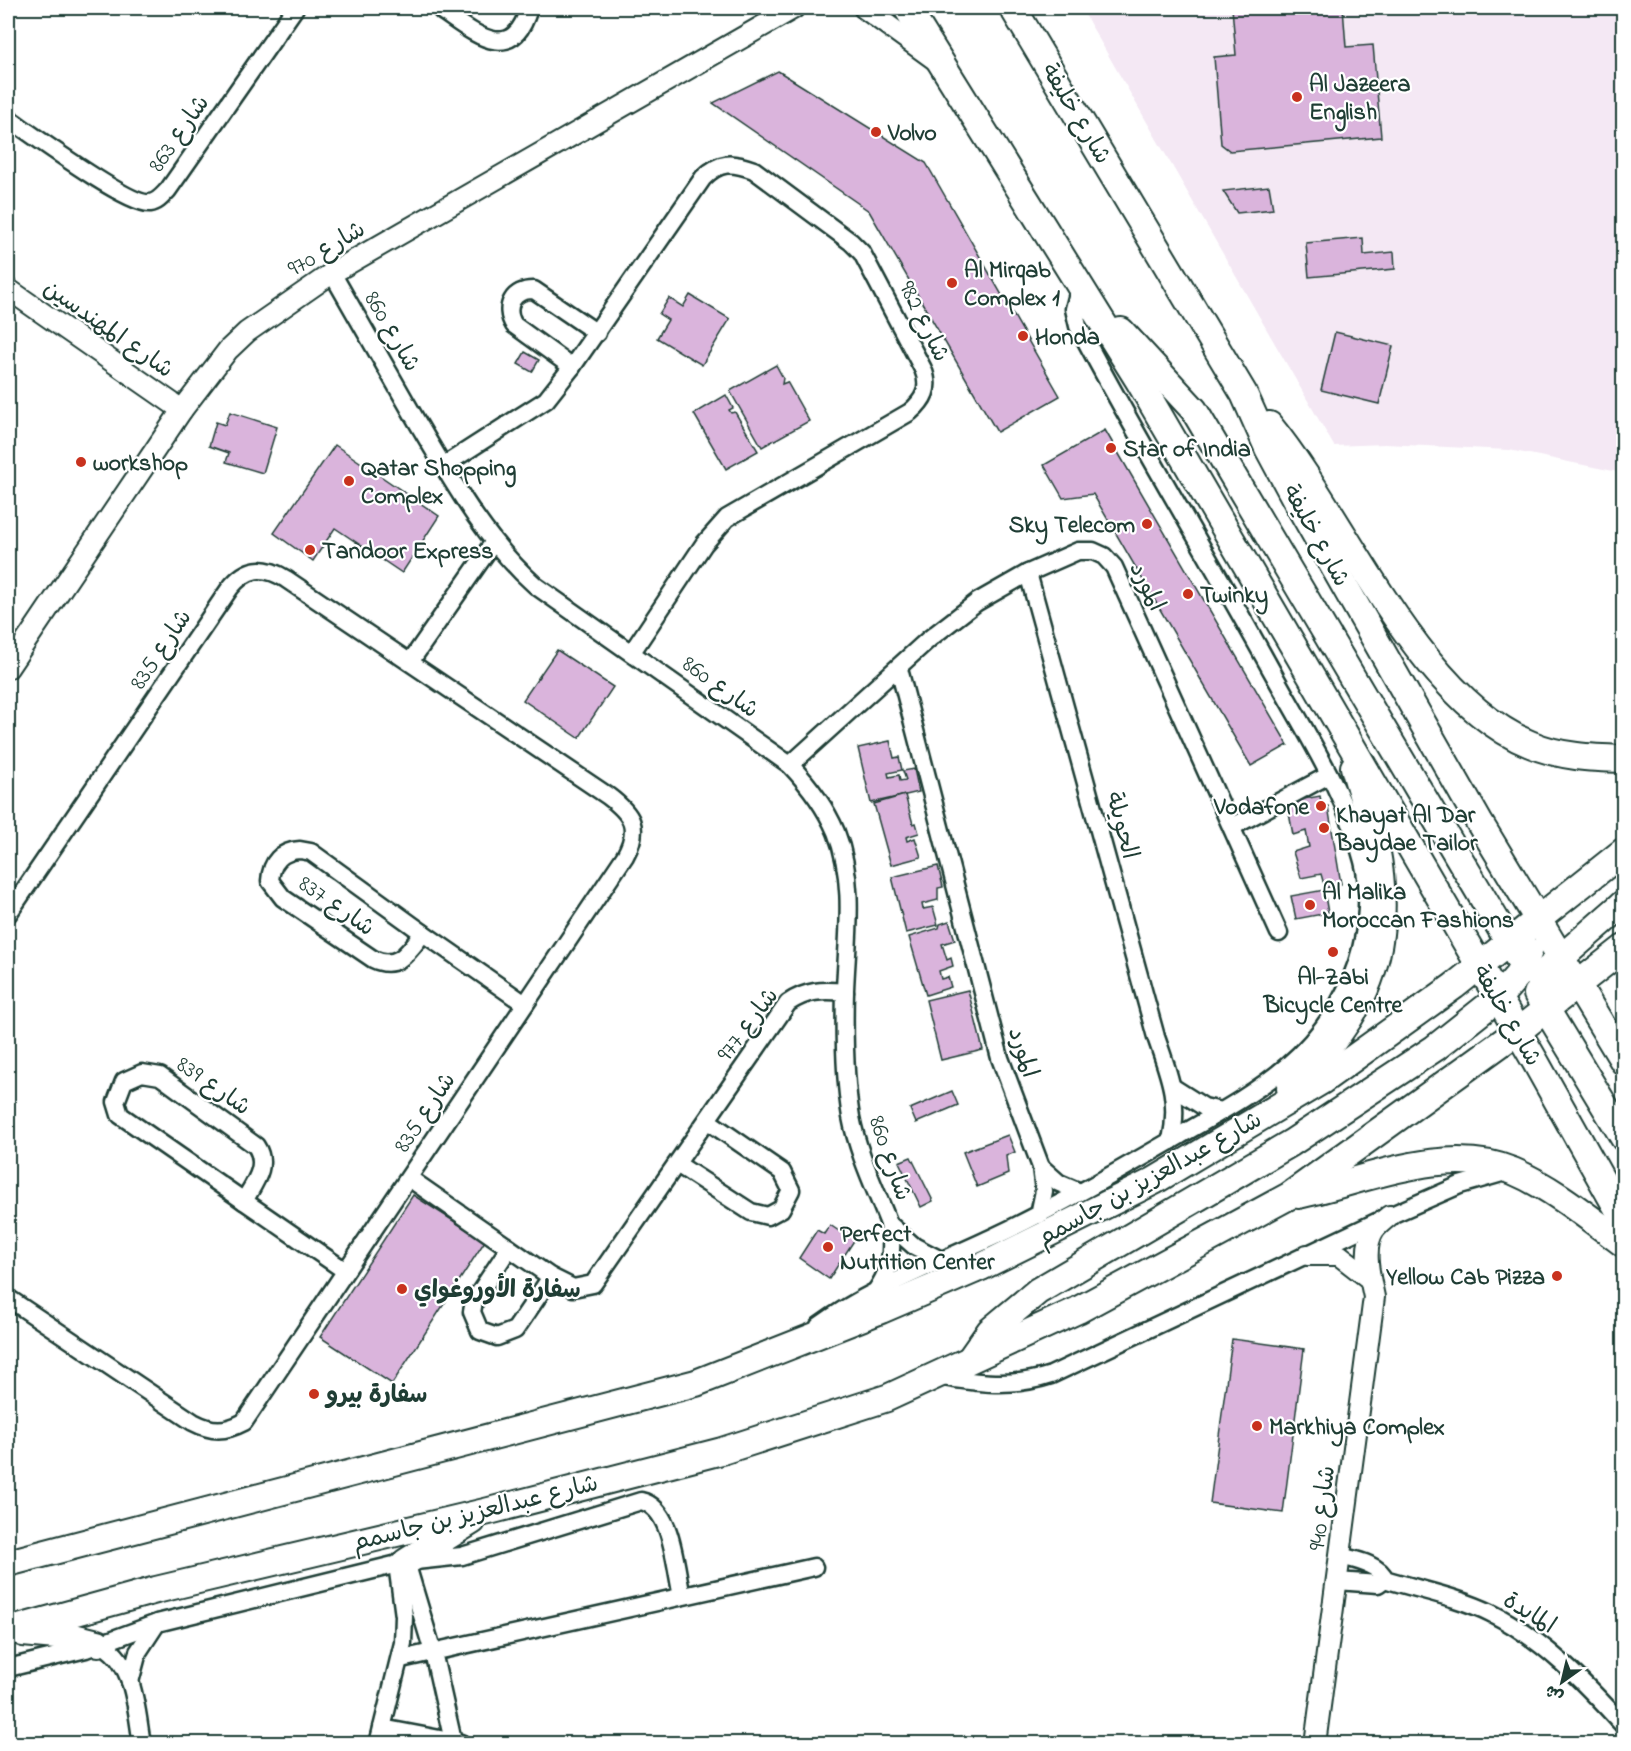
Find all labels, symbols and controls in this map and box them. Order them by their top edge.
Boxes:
street label: شارع خليفة [1031,57,1119,171]
place label: Al Jazeera English [1309,68,1410,132]
street label: شارع 863 [141,89,219,180]
marker: Al Jazeera English [1290,90,1304,104]
place label: Volvo [887,117,937,152]
marker: Volvo [869,125,883,139]
street label: شارع 970 [282,213,373,287]
place label: Al Mirqab Complex 1 [964,254,1060,317]
street label: شارع المهندسين [35,272,180,388]
street label: شارع 982 [888,276,957,368]
marker: Al Mirqab Complex 1 [945,276,959,290]
street label: شارع 860 [354,285,428,379]
place label: Honda [1035,321,1100,356]
marker: Honda [1016,329,1030,343]
place label: Star of India [1123,433,1251,468]
marker: Star of India [1104,441,1118,455]
place label: workshop [93,447,188,482]
place label: Qatar Shopping Complex [361,452,516,515]
marker: workshop [74,455,88,469]
marker: Qatar Shopping Complex [342,474,356,488]
street label: شارع خليفة [1272,479,1357,594]
place label: Sky Telecom [1009,509,1135,545]
marker: Sky Telecom [1140,517,1154,531]
place label: Tandoor Express [322,535,493,570]
marker: Tandoor Express [303,543,317,557]
street label: المورد [1119,556,1173,618]
place label: Twinky [1200,579,1268,615]
marker: Twinky [1181,587,1195,601]
street label: شارع 835 [122,603,202,698]
street label: شارع 860 [674,648,765,728]
street label: الحويلة [1095,788,1146,863]
place label: Vodafone [1213,791,1310,826]
marker: Vodafone [1314,799,1328,813]
place label: Khayat Al Dar Baydae Tailor [1335,799,1478,863]
marker: Khayat Al Dar Baydae Tailor [1317,821,1331,835]
street label: شارع 837 [290,868,381,946]
place label: Al Malika Moroccan Fashions [1322,876,1514,939]
marker: Al Malika Moroccan Fashions [1303,898,1317,912]
marker: Al-Zabi Bicycle Centre [1326,945,1340,959]
street label: شارع خليفة [1463,959,1549,1074]
place label: Al-Zabi Bicycle Centre [1263,961,1404,1025]
street label: شارع 977 [709,981,789,1070]
street label: المورد [997,1023,1046,1083]
street label: شارع 839 [168,1049,257,1125]
street label: شارع 835 [386,1066,466,1161]
street label: شارع عبدالعزيز بن جاسمم [1031,1104,1269,1257]
street label: شارع 860 [858,1112,919,1206]
place label: Perfect Nutrition Center [840,1218,995,1281]
marker: Perfect Nutrition Center [821,1240,835,1254]
place label: Yellow Cab Pizza [1385,1261,1545,1296]
marker: Yellow Cab Pizza [1550,1269,1564,1283]
place label: سفارة الأوروغواي [414,1272,581,1309]
marker: سفارة الأوروغواي [395,1282,409,1296]
place label: سفارة بيرو [324,1379,427,1414]
marker: سفارة بيرو [307,1387,321,1401]
place label: Markhiya Complex [1269,1411,1445,1447]
marker: Markhiya Complex [1250,1419,1264,1433]
street label: شارع 940 [1301,1464,1346,1553]
street label: شارع عبدالعزيز بن جاسمم [349,1467,602,1562]
street label: المايدة [1495,1584,1562,1644]
north arrow [1532,1652,1592,1712]
text: ش [1541,1678,1569,1708]

